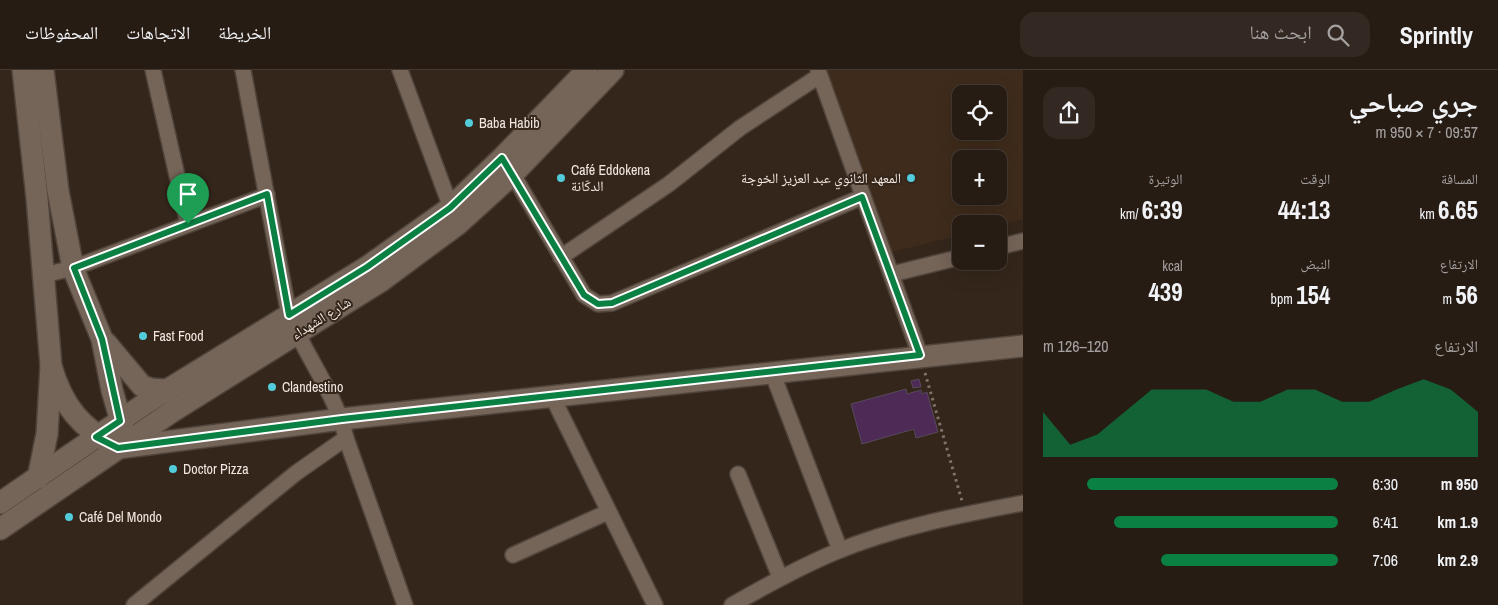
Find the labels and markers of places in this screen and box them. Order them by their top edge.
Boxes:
place label: Baba Habib [479,114,540,132]
marker: Baba Habib [463,117,475,129]
place label: Café Eddokena الدكّانة [571,161,651,195]
place label: المعهد الثانوي عبد العزيز الخوجة [741,169,901,190]
marker: Café Eddokena الدكّانة [555,172,567,184]
marker: المعهد الثانوي عبد العزيز الخوجة [905,172,917,184]
pin [167,173,209,224]
place label: Fast Food [153,327,204,345]
marker: Fast Food [137,330,149,342]
place label: Clandestino [282,378,343,396]
marker: Clandestino [266,381,278,393]
place label: Doctor Pizza [183,460,249,478]
marker: Doctor Pizza [167,463,179,475]
place label: Café Del Mondo [79,508,162,526]
marker: Café Del Mondo [63,511,75,523]

